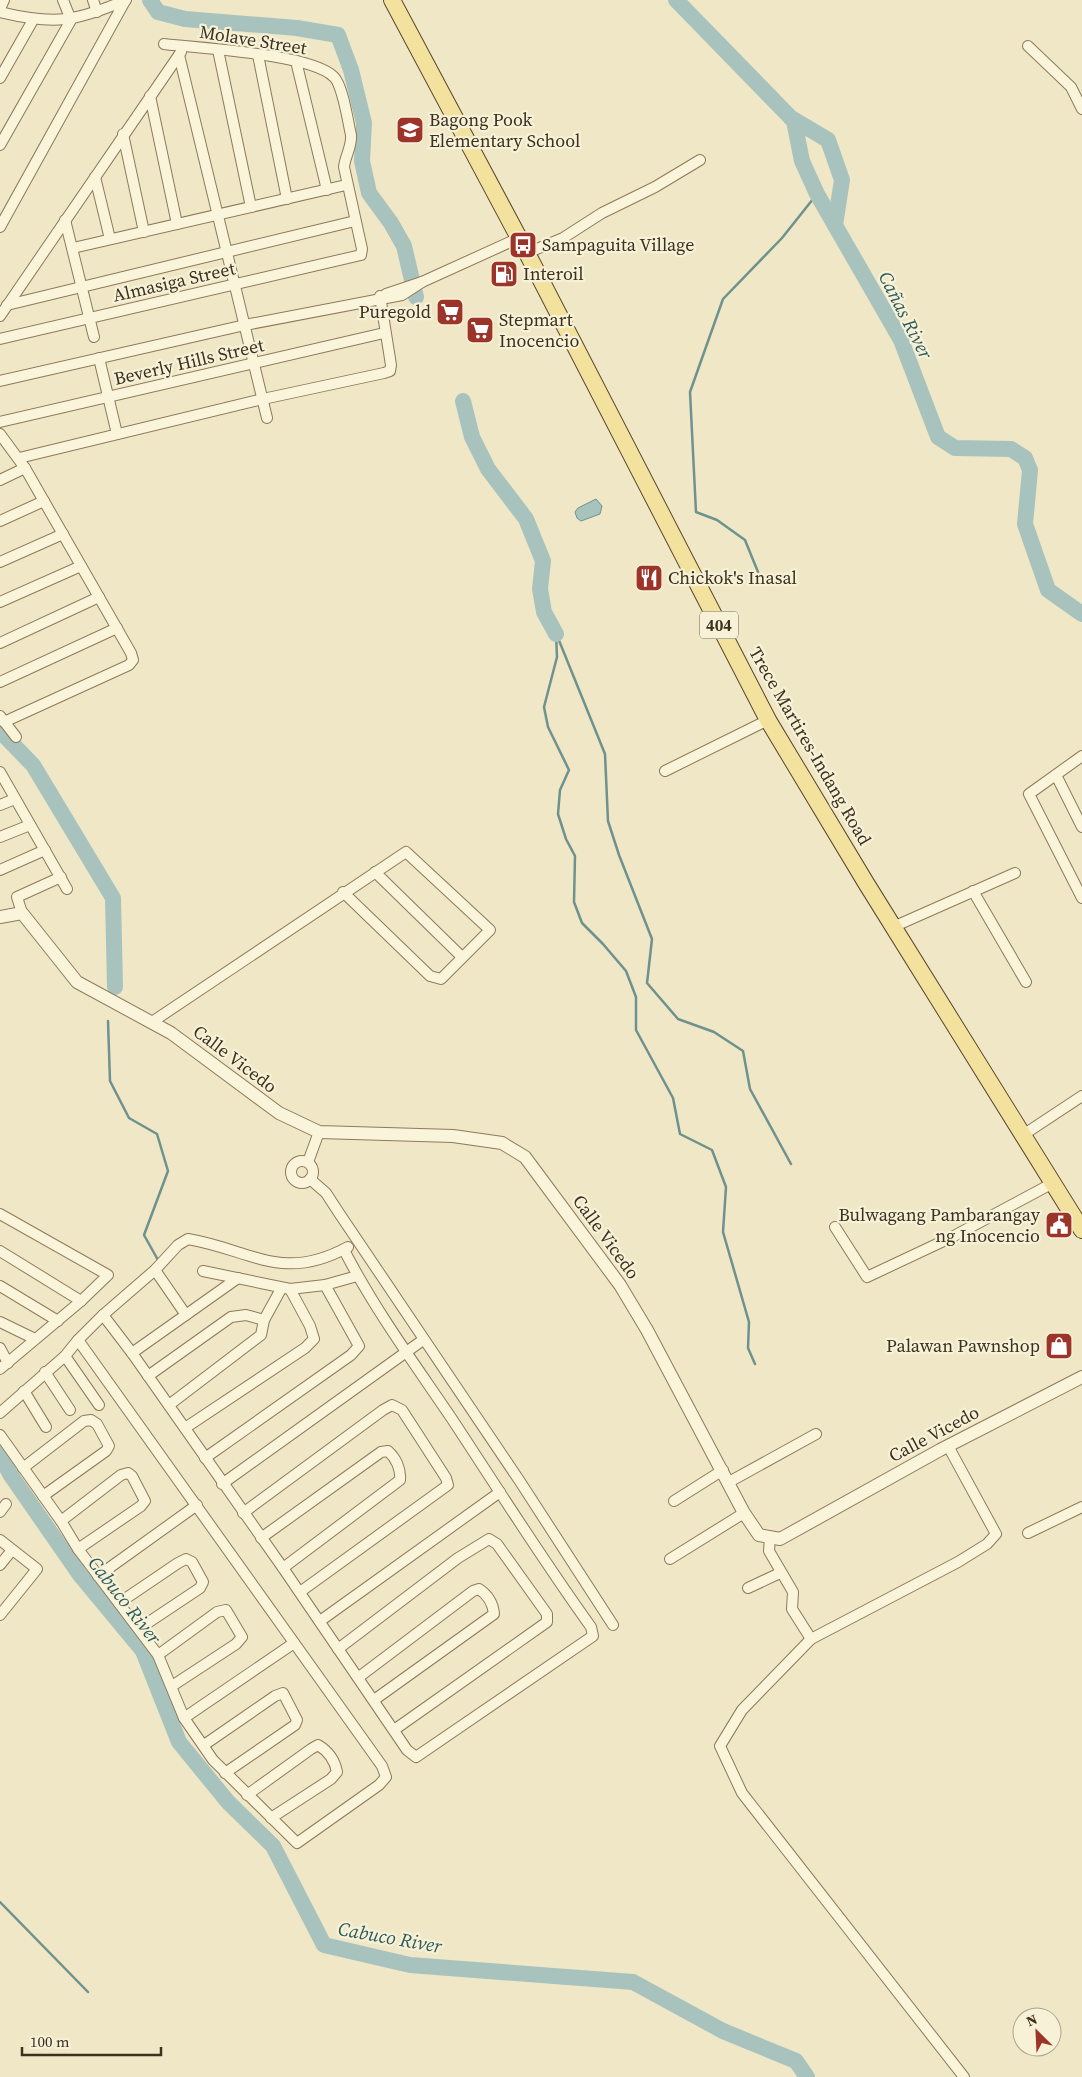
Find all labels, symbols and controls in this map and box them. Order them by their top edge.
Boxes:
street label: Molave Street [198,19,309,60]
place label: Bagong Pook Elementary School [429,107,580,153]
school or university icon: Bagong Pook Elementary School [395,115,425,145]
bus stop icon: Sampaguita Village [508,230,538,260]
place label: Sampaguita Village [542,232,694,257]
street label: Almasiga Street [110,255,238,308]
fuel station icon: Interoil [489,259,519,289]
place label: Interoil [523,261,584,286]
water label: Cañas River [873,267,940,365]
supermarket icon: Puregold [435,297,465,327]
place label: Puregold [359,299,431,324]
place label: Stepmart Inocencio [499,307,579,353]
supermarket icon: Stepmart Inocencio [465,315,495,345]
street label: Beverly Hills Street [112,332,266,391]
restaurant icon: Chickok's Inasal [634,563,664,593]
place label: Chickok's Inasal [668,565,797,590]
road number: 404 [700,612,738,638]
street label: Trece Martires-Indang Road [743,642,878,850]
street label: Calle Vicedo [188,1019,282,1098]
street label: Calle Vicedo [567,1189,646,1284]
place label: Bulwagang Pambarangay ng Inocencio [839,1202,1041,1248]
public building icon: Bulwagang Pambarangay ng Inocencio [1044,1210,1074,1240]
shop icon: Palawan Pawnshop [1044,1331,1074,1361]
place label: Palawan Pawnshop [886,1333,1040,1358]
street label: Calle Vicedo [884,1399,983,1468]
water label: Cabuco River [82,1551,168,1650]
water label: Cabuco River [336,1915,445,1959]
north arrow [1012,2007,1062,2057]
text: N [1023,2009,1040,2031]
scale bar [22,2024,161,2056]
text: 100 m [30,2031,70,2052]

